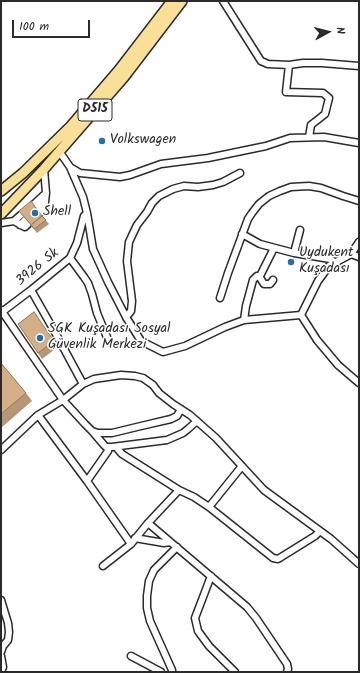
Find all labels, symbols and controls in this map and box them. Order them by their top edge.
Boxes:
scale bar [14,12,92,38]
north arrow [308,12,348,52]
text: 100 m [19,17,49,36]
text: N [331,26,349,35]
road number: D515 [78,99,112,121]
place label: Volkswagen [110,133,176,149]
marker: Volkswagen [97,136,107,146]
place label: Shell [43,205,71,221]
marker: Shell [30,208,40,218]
street label: 3926 Sk [13,246,63,290]
place label: Uydukent Kuşadası [299,246,353,278]
marker: Uydukent Kuşadası [286,257,296,267]
place label: SGK Kuşadası Sosyal Güvenlik Merkezi [48,322,170,354]
marker: SGK Kuşadası Sosyal Güvenlik Merkezi [35,333,45,343]

